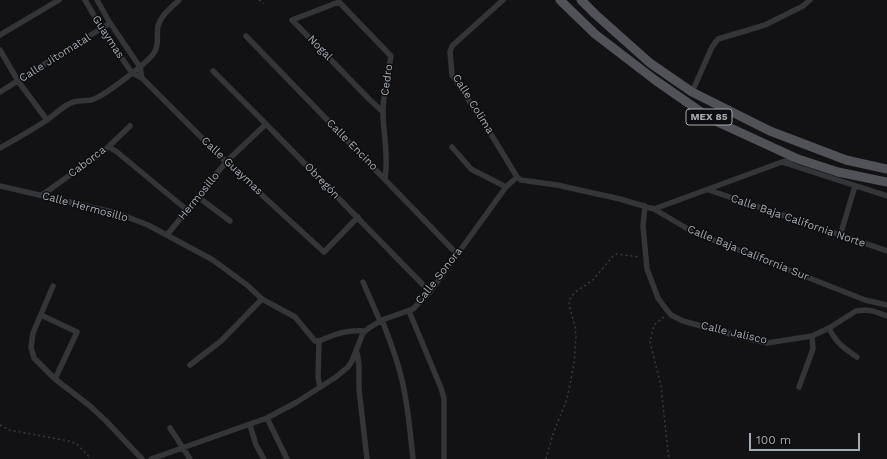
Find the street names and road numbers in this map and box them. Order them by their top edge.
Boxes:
street label: Guaymas [89,13,127,61]
street label: Calle Jitomatal [17,31,93,85]
street label: Nogal [305,33,335,63]
street label: Cedro [378,63,396,97]
street label: Calle Colima [449,72,497,136]
road number: MEX 85 [686,109,732,125]
street label: Calle Encino [324,117,380,173]
street label: Calle Guaymas [198,134,266,198]
street label: Caborca [65,143,109,181]
street label: Obregón [302,160,342,202]
street label: Hermosillo [176,169,222,223]
street label: Calle Hermosillo [41,189,129,225]
street label: Calle Baja California Norte [729,192,867,250]
street label: Calle Baja California Sur [685,222,811,284]
street label: Calle Sonora [413,245,465,307]
street label: Calle Jalisco [700,319,768,347]

